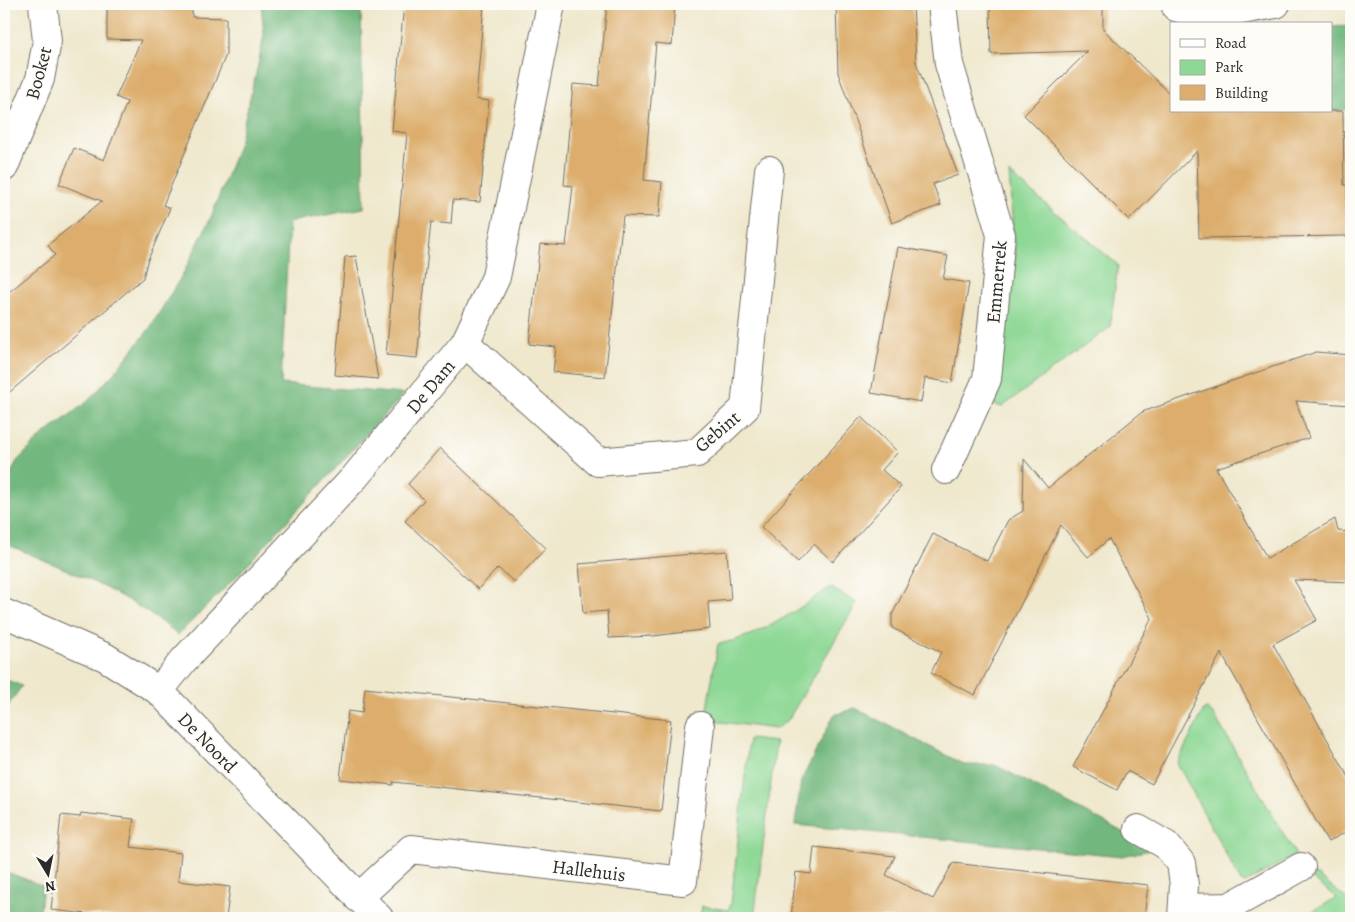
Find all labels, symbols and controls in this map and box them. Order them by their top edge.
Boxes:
legend [1170,22,1332,112]
text: Road [1215,33,1247,53]
street label: Booket [19,44,59,103]
text: Park [1215,57,1244,77]
text: Building [1215,83,1268,103]
street label: Emmerrek [980,239,1014,325]
street label: De Dam [400,354,461,419]
street label: Gebint [689,405,746,459]
street label: De Noord [172,707,243,779]
north arrow [22,850,72,900]
street label: Hallehuis [551,854,627,888]
text: N [43,876,57,897]

